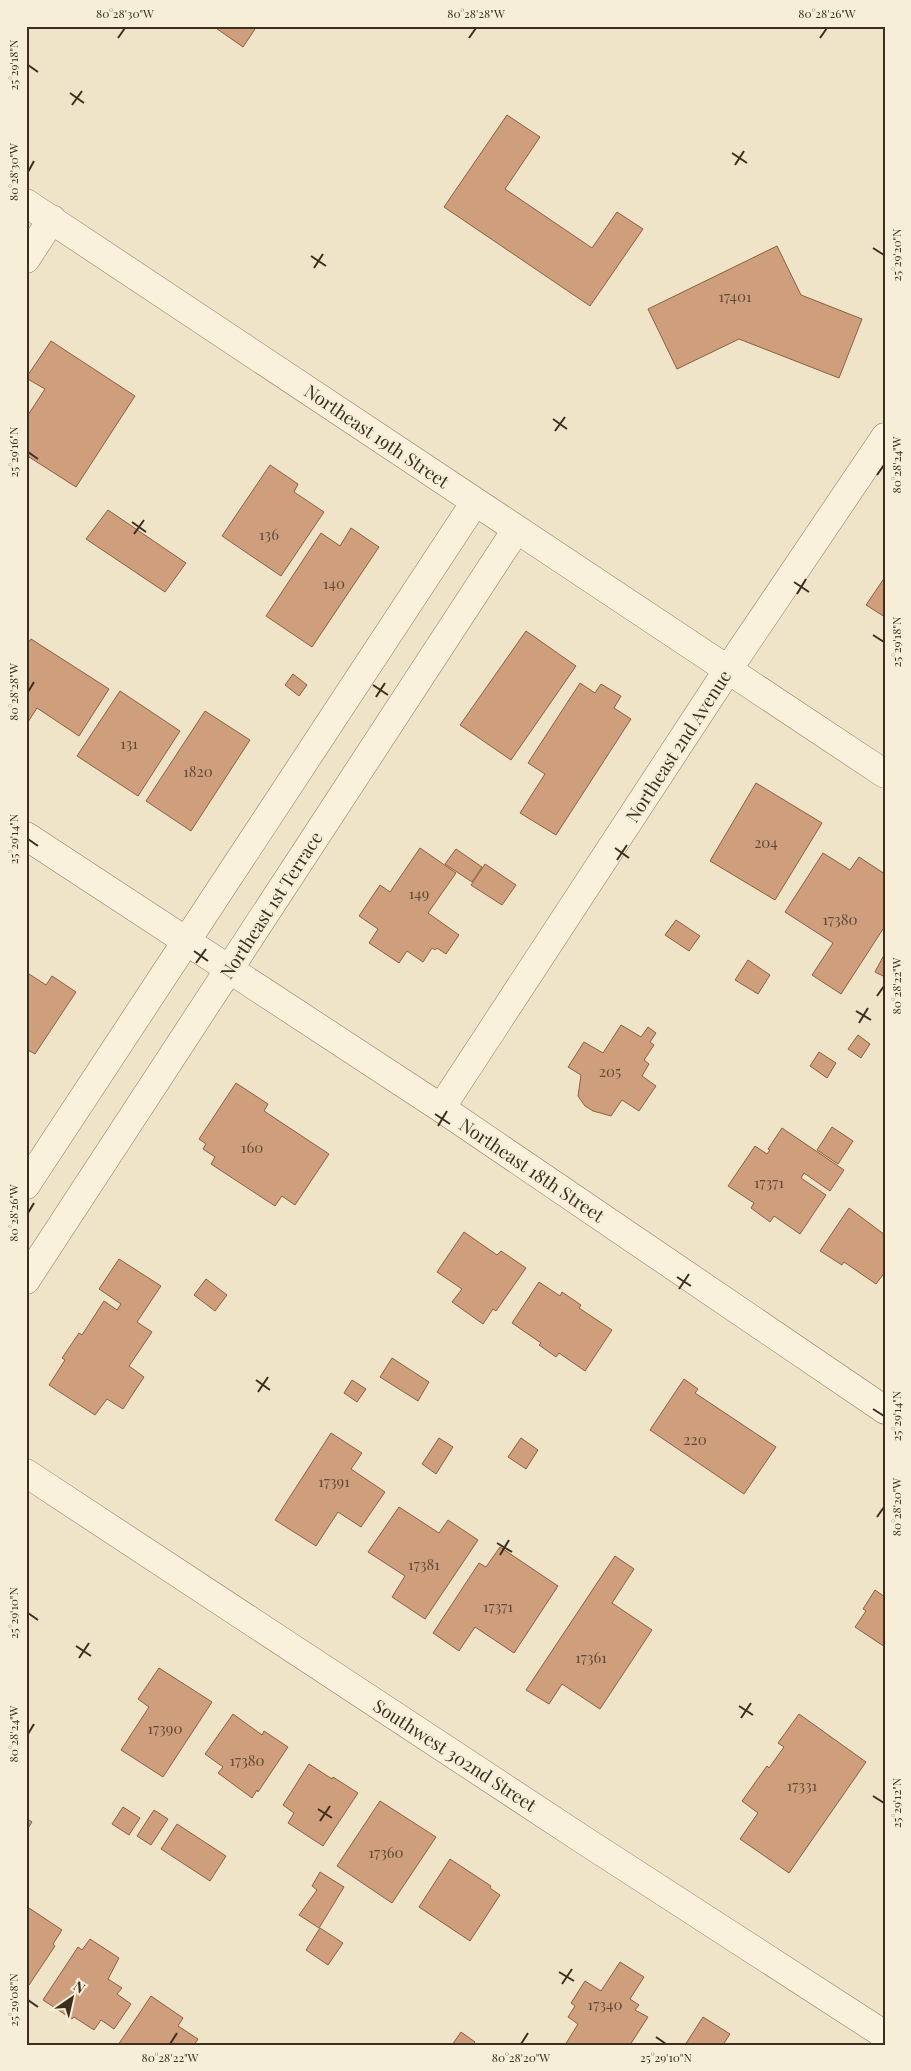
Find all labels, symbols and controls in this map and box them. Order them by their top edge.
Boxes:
text: 80°28'30"W [96,5,154,21]
text: 80°28'28"W [447,5,505,21]
text: 80°28'26"W [798,5,856,21]
text: 25°29'18"N [5,39,21,91]
text: 80°28'30"W [5,143,21,201]
text: 25°29'20"N [888,228,904,282]
house number: 17401 [718,286,752,306]
street label: Northeast 19th Street [300,379,454,494]
text: 25°29'16"N [5,426,21,477]
text: 80°28'24"W [888,436,904,493]
house number: 136 [259,524,279,544]
house number: 140 [323,573,345,593]
text: 25°29'18"N [888,616,904,668]
text: 80°28'28"W [5,663,21,721]
street label: Northeast 2nd Avenue [620,665,736,827]
house number: 131 [120,733,138,753]
house number: 1820 [183,761,213,781]
text: 25°29'14"N [5,813,21,864]
street label: Northeast 1st Terrace [214,827,328,983]
house number: 204 [754,832,778,852]
house number: 149 [409,883,429,903]
house number: 17380 [822,909,858,929]
text: 80°28'22"W [888,957,904,1014]
house number: 205 [599,1061,621,1081]
street label: Northeast 18th Street [455,1113,610,1228]
house number: 160 [241,1137,263,1157]
house number: 17371 [754,1172,784,1192]
text: 80°28'26"W [5,1184,21,1242]
text: 25°29'14"N [888,1390,904,1441]
house number: 220 [683,1429,707,1449]
house number: 17391 [318,1471,350,1491]
text: 80°28'20"W [888,1478,904,1536]
house number: 17381 [408,1554,440,1574]
text: 25°29'10"N [5,1587,21,1639]
house number: 17371 [483,1596,513,1616]
house number: 17361 [575,1647,607,1667]
street label: Southwest 302nd Street [369,1693,542,1817]
text: 80°28'24"W [5,1705,21,1762]
house number: 17390 [147,1718,183,1738]
house number: 17380 [229,1750,265,1770]
house number: 17331 [787,1775,818,1795]
text: 25°29'12"N [888,1777,904,1828]
house number: 17360 [368,1842,404,1862]
text: 25°29'08"N [5,1973,21,2027]
north arrow [48,1974,98,2024]
text: N [70,1976,89,1998]
house number: 17340 [588,1994,622,2014]
text: 80°28'22"W [142,2049,199,2065]
text: 80°28'20"W [492,2049,550,2065]
text: 25°29'10"N [640,2049,692,2065]

